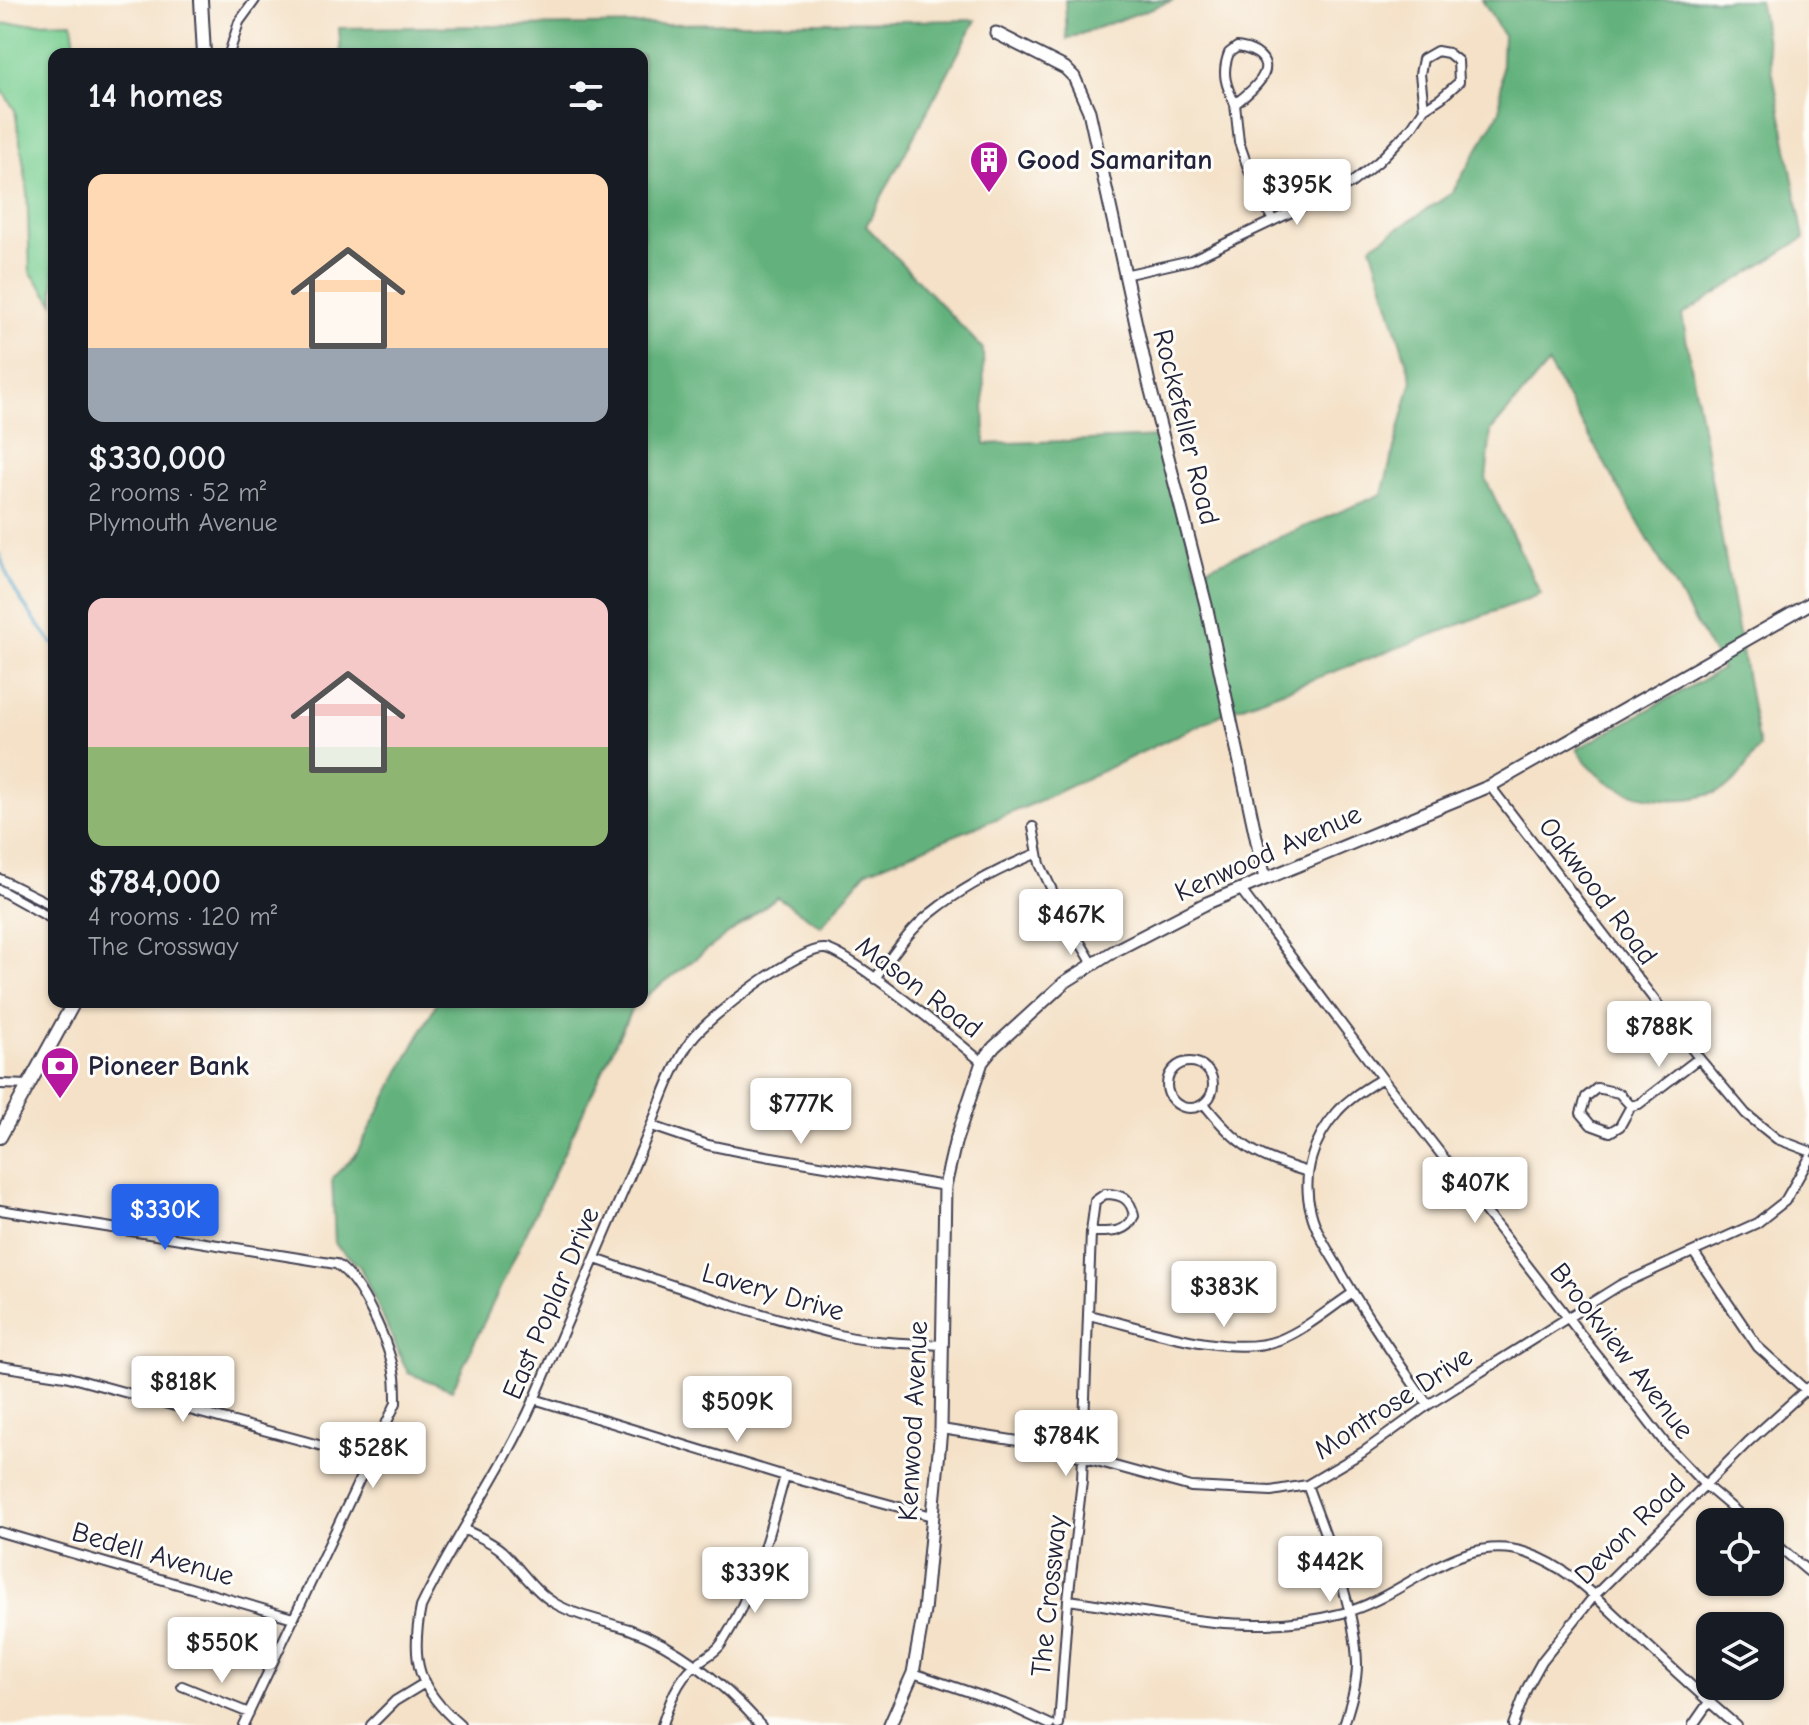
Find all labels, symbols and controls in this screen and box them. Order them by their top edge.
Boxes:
icon: filters [564,74,608,118]
text: 14 homes [88,76,223,116]
building icon: Good Samaritan [968,139,1010,194]
place label: Good Samaritan [1017,144,1212,176]
pin: $395K [1241,159,1353,227]
text: $395K [1262,170,1332,200]
icon: home [276,226,420,370]
street label: Rockefeller Road [1146,326,1226,528]
text: $330,000 [88,438,226,478]
text: 2 rooms · 52 m² [88,478,266,508]
text: Plymouth Avenue [88,508,278,538]
icon: home [276,650,420,794]
street label: Kenwood Avenue [1170,798,1366,908]
street label: Oakwood Road [1532,811,1664,971]
text: $784,000 [88,862,221,902]
pin: $467K [1015,889,1127,957]
text: $467K [1037,900,1105,930]
text: 4 rooms · 120 m² [88,902,277,932]
street label: Mason Road [850,929,988,1045]
text: The Crossway [88,932,238,962]
pin: $788K [1603,1001,1715,1069]
text: $788K [1625,1012,1693,1042]
bank icon: Pioneer Bank [39,1045,81,1100]
place label: Pioneer Bank [88,1050,249,1082]
pin: $777K [745,1078,857,1146]
text: $777K [768,1089,834,1119]
pin: $407K [1419,1157,1531,1225]
text: $407K [1440,1168,1510,1198]
pin: $330K [109,1184,221,1252]
text: $330K [130,1195,200,1225]
street label: East Poplar Drive [496,1202,606,1404]
street label: Lavery Drive [698,1256,848,1328]
street label: Brookview Avenue [1543,1257,1701,1445]
pin: $383K [1168,1261,1280,1329]
text: $383K [1189,1272,1259,1302]
street label: Kenwood Avenue [892,1320,934,1522]
street label: Montrose Drive [1308,1340,1478,1466]
pin: $818K [127,1356,239,1424]
text: $818K [149,1367,217,1397]
pin: $509K [681,1376,793,1444]
text: $509K [701,1387,773,1417]
pin: $784K [1010,1410,1122,1478]
text: $784K [1033,1421,1099,1451]
pin: $528K [317,1422,429,1490]
text: $528K [338,1433,408,1463]
street label: Devon Road [1568,1467,1692,1591]
map controls [1696,1508,1784,1700]
button: locate [1696,1508,1784,1596]
street label: The Crossway [1025,1513,1073,1678]
street label: Bedell Avenue [68,1516,238,1592]
pin: $442K [1274,1536,1386,1604]
pin: $339K [699,1547,811,1615]
text: $442K [1296,1547,1364,1577]
text: $339K [720,1558,790,1588]
button: layers [1696,1612,1784,1700]
pin: $550K [166,1617,278,1685]
text: $550K [186,1628,258,1658]

